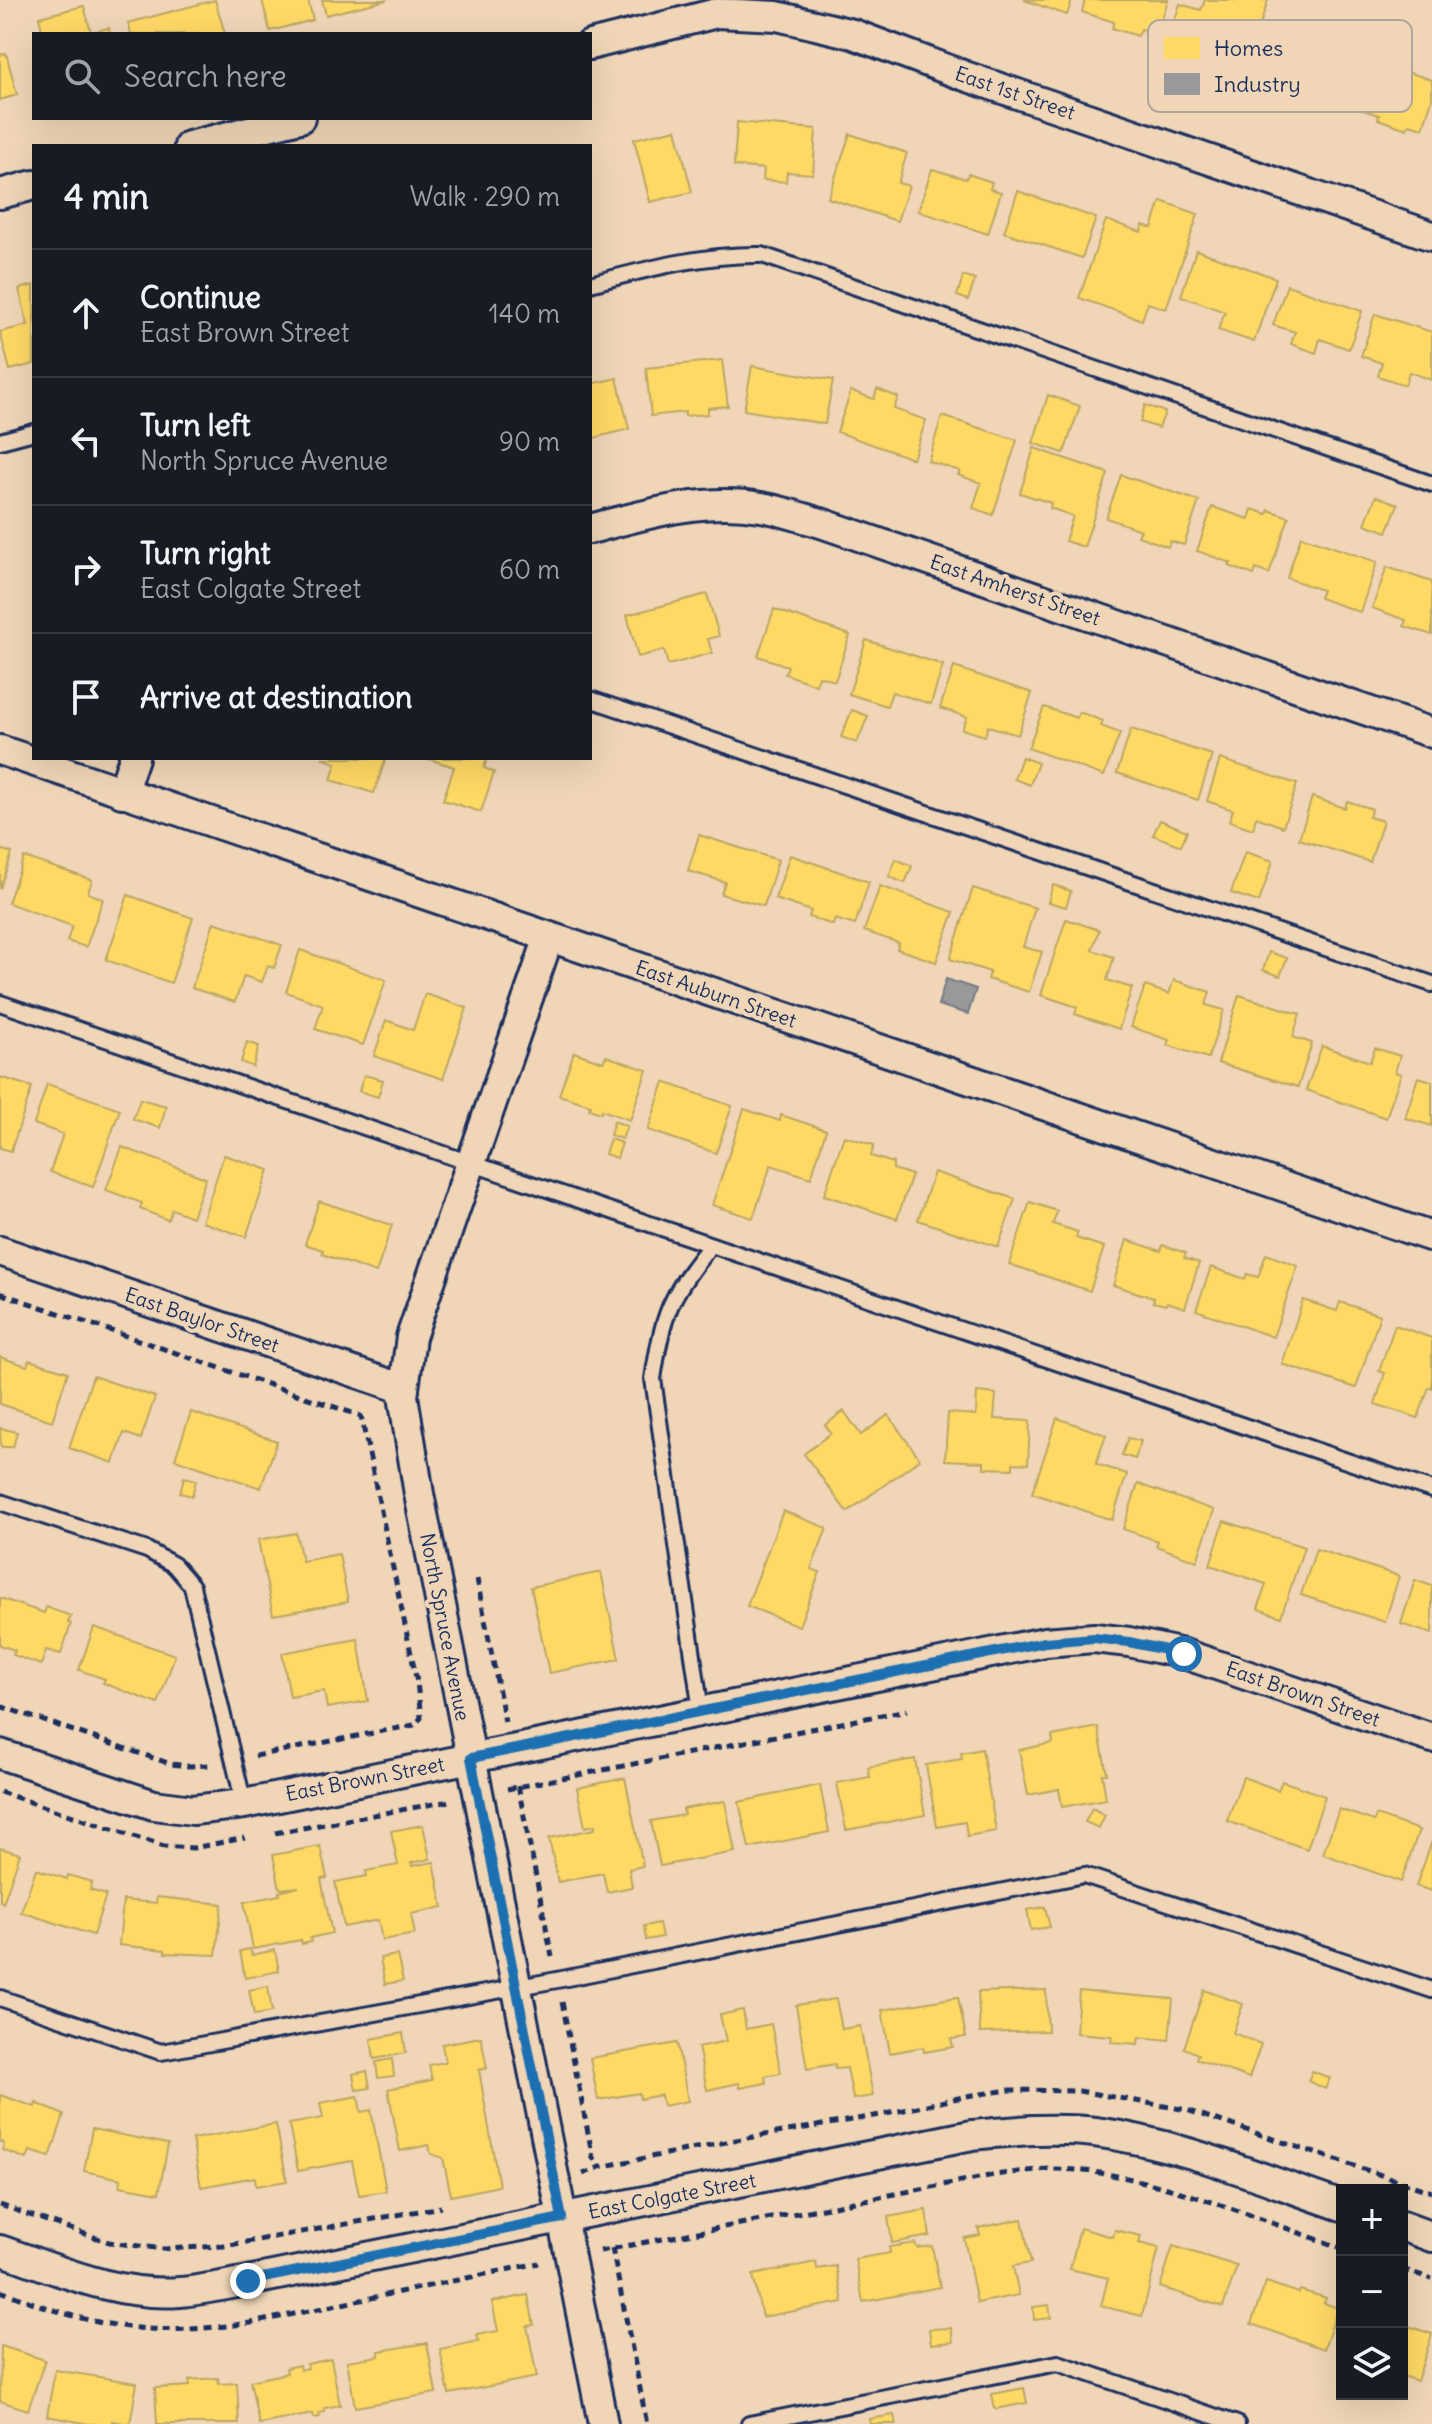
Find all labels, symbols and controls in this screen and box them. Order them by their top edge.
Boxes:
legend [1148,20,1412,112]
search box [32,32,592,120]
text: Homes [1214,34,1283,62]
icon: search [60,54,104,98]
text: Search here [124,57,287,95]
street label: East 1st Street [952,60,1079,125]
text: Industry [1214,70,1301,98]
text: 4 min [64,175,149,218]
text: Walk · 290 m [410,180,560,213]
text: Continue [140,278,261,316]
icon: ahead [64,291,108,335]
text: 140 m [489,297,560,330]
text: East Brown Street [140,316,350,349]
text: Turn left [140,406,251,444]
icon: left [64,419,108,463]
text: 90 m [499,425,560,458]
text: North Spruce Avenue [140,444,388,477]
text: Turn right [140,534,271,572]
icon: right [64,547,108,591]
street label: East Amherst Street [927,549,1104,630]
text: 60 m [499,553,560,586]
text: East Colgate Street [140,572,361,605]
icon: arrive [64,675,108,719]
text: Arrive at destination [140,678,412,716]
street label: East Auburn Street [632,954,800,1033]
street label: East Baylor Street [122,1281,283,1358]
street label: North Spruce Avenue [415,1531,476,1723]
route start [1166,1636,1202,1672]
street label: East Brown Street [1223,1655,1384,1732]
street label: East Brown Street [283,1751,447,1806]
street label: East Colgate Street [586,2167,758,2224]
map controls [1336,2184,1408,2400]
button: + [1336,2184,1408,2256]
button: − [1336,2256,1408,2328]
route end [230,2263,266,2299]
button: layers [1336,2328,1408,2400]

